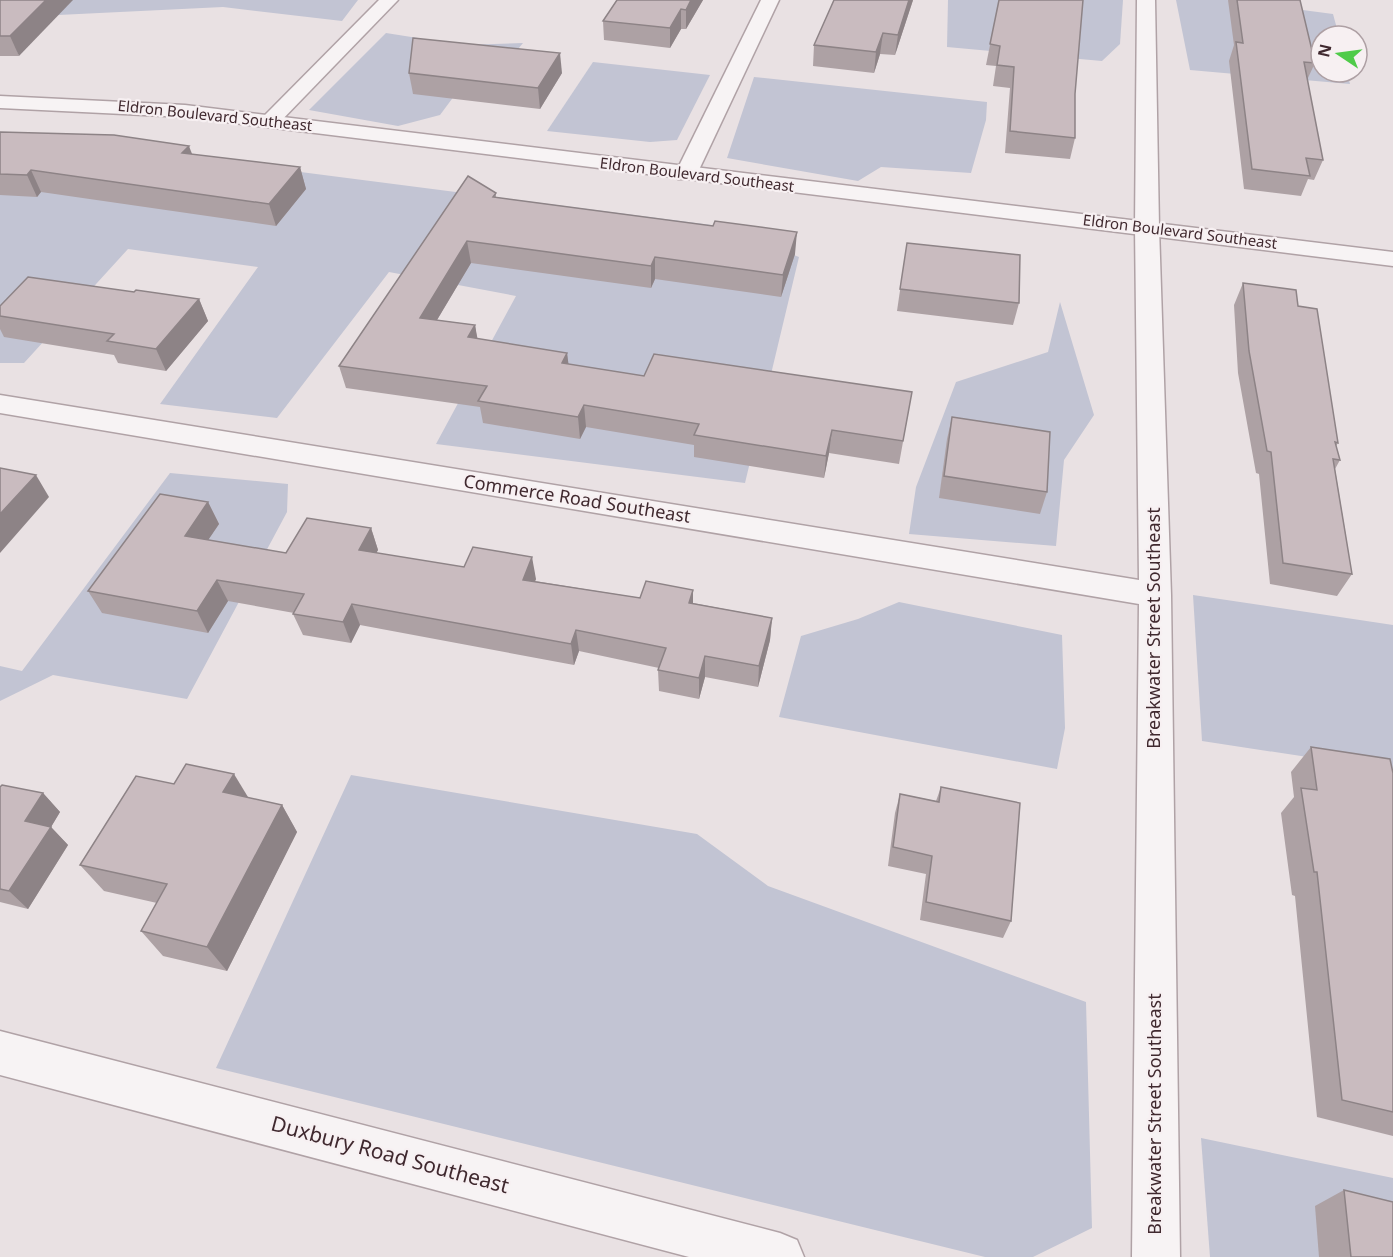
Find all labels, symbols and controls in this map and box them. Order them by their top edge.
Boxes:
north arrow [1309,24,1369,84]
text: N [1312,42,1337,59]
street label: Eldron Boulevard Southeast [117,95,314,135]
street label: Eldron Boulevard Southeast [599,152,796,196]
street label: Eldron Boulevard Southeast [1082,209,1279,253]
street label: Commerce Road Southeast [462,468,693,528]
street label: Breakwater Street Southeast [1141,507,1165,749]
street label: Breakwater Street Southeast [1142,993,1166,1235]
street label: Duxbury Road Southeast [268,1109,513,1199]

